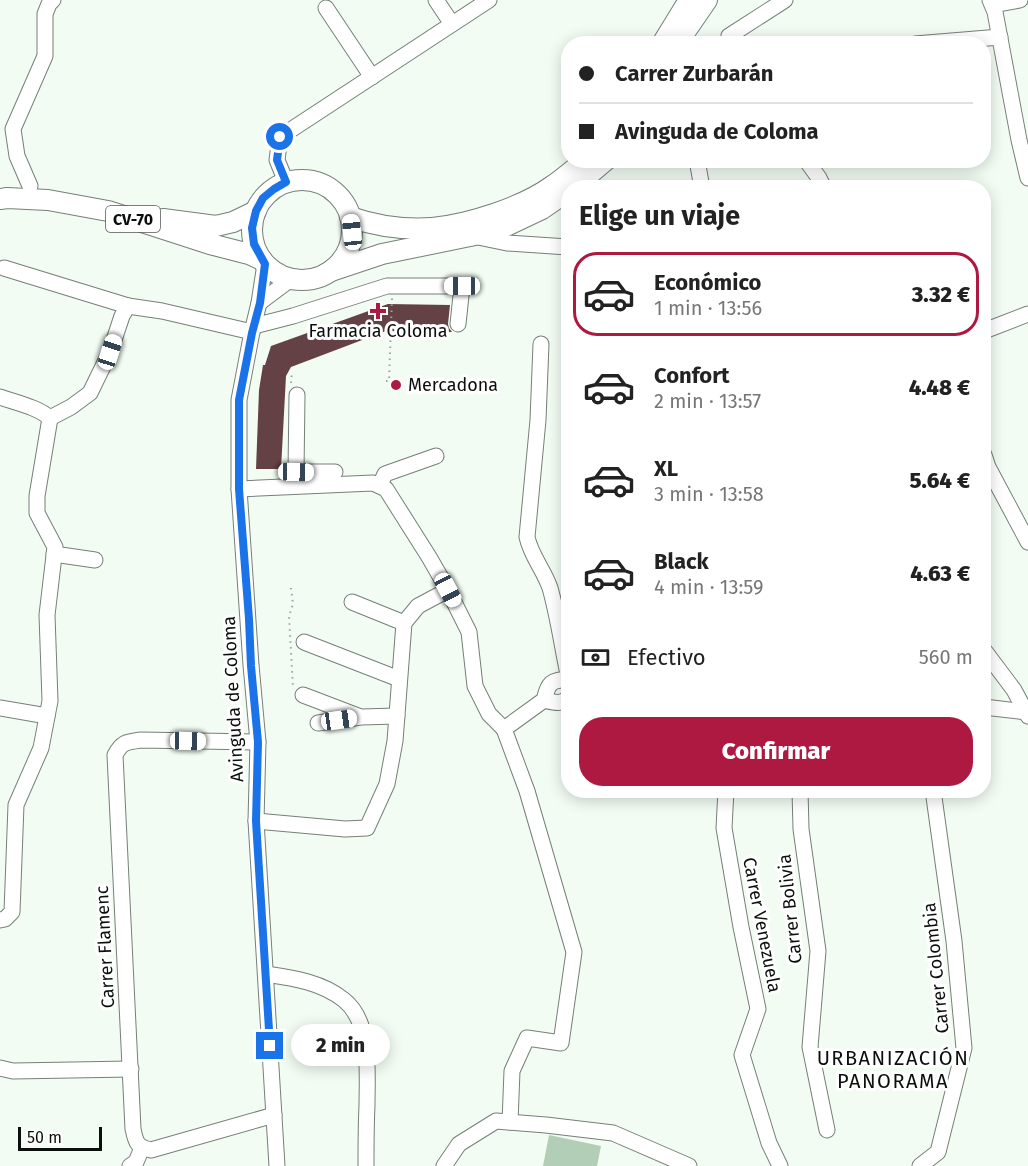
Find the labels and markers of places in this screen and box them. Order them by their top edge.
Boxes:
marker: Farmacia Coloma [371,304,385,318]
place label: Farmacia Coloma [308,320,448,342]
place label: Mercadona [408,374,498,396]
marker: Mercadona [389,378,403,392]

